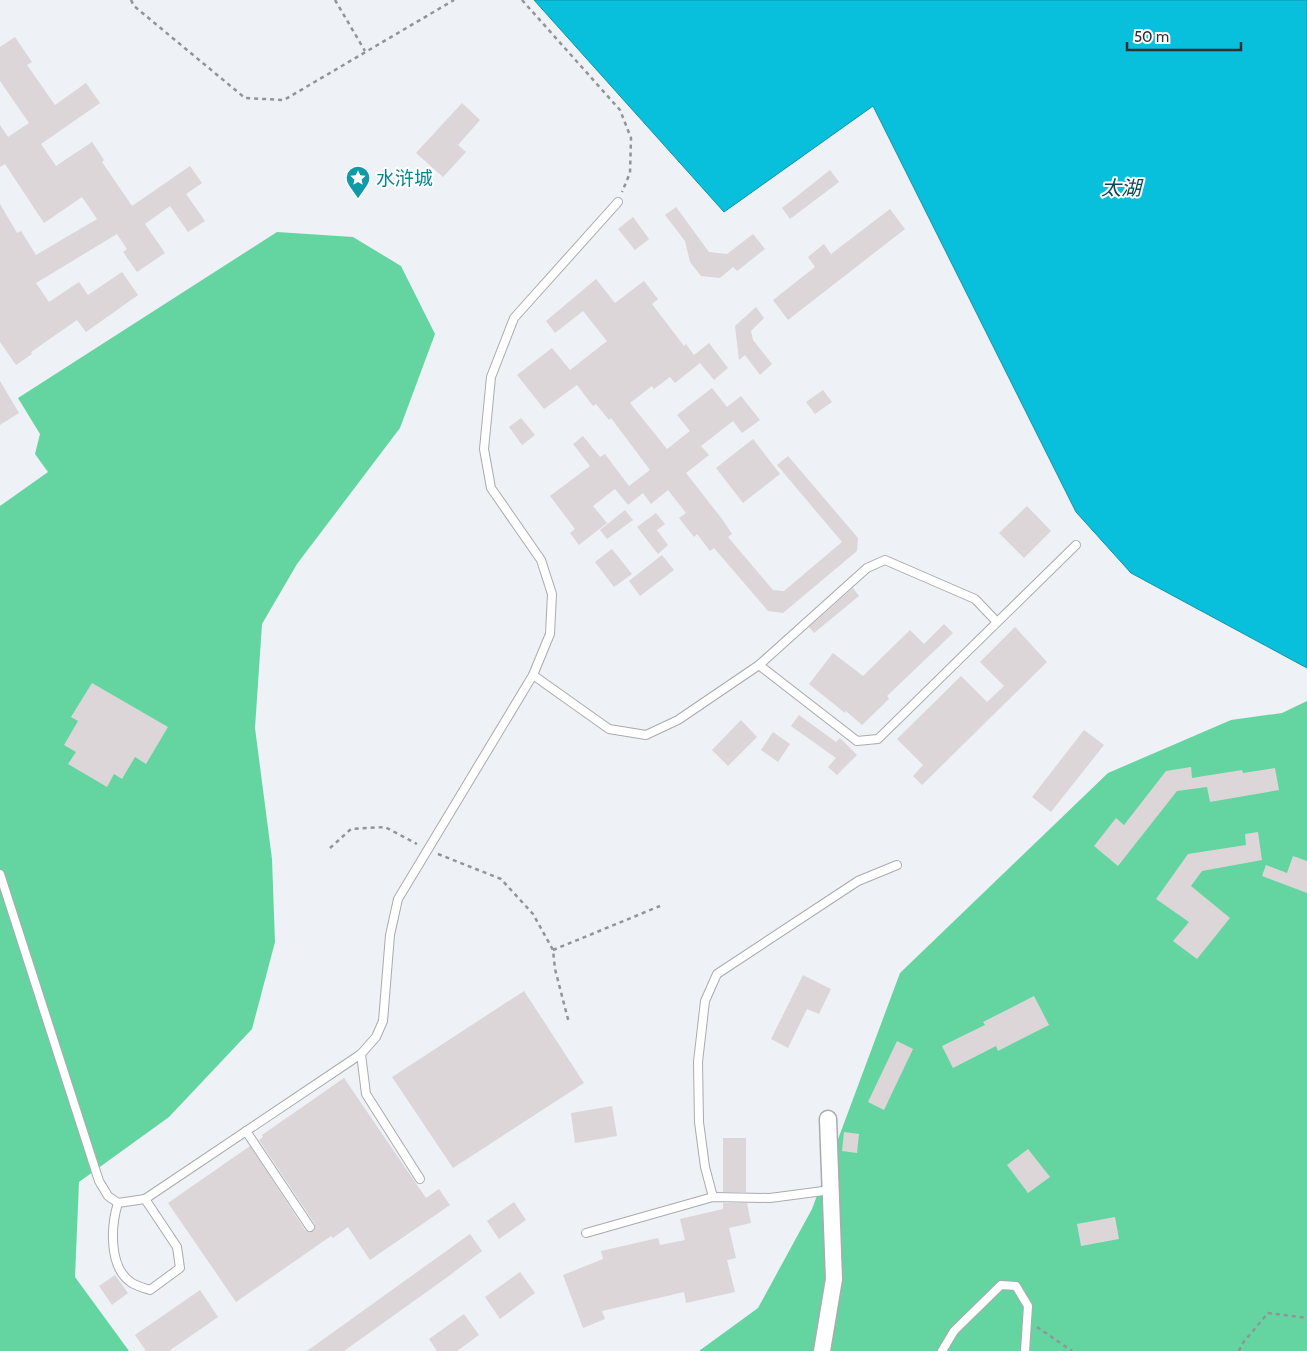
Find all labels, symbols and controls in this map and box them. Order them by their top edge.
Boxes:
scale bar [1127,20,1241,52]
text: 50 m [1134,28,1169,46]
place icon: 水浒城 [345,165,371,199]
place label: 水浒城 [376,167,433,190]
water label: 太湖 [1101,176,1144,200]

